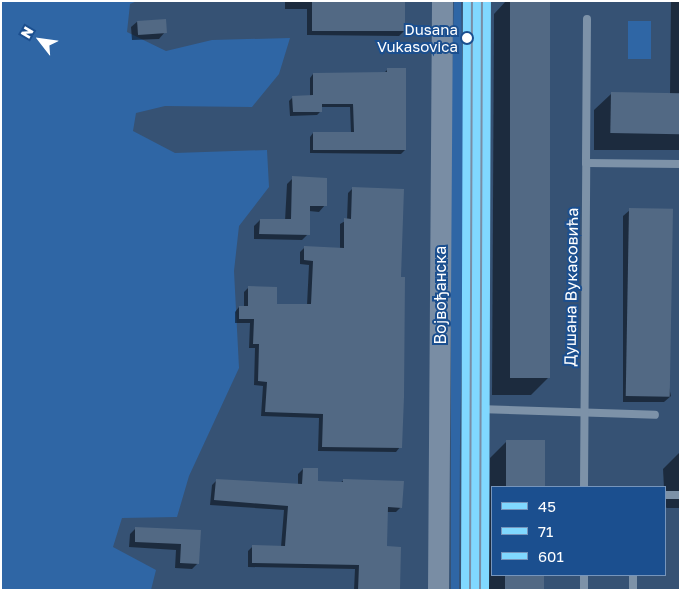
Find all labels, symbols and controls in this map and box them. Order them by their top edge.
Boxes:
north arrow [15,15,65,65]
place label: Dusana Vukasovica [377,20,458,55]
text: N [17,23,37,41]
marker: Dusana Vukasovica [462,33,472,43]
street label: Душана Вукасовића [560,207,582,367]
street label: Војвођанска [430,246,450,344]
legend [491,486,666,576]
text: 45 [538,497,556,515]
text: 71 [538,522,553,540]
text: 601 [538,547,564,565]

